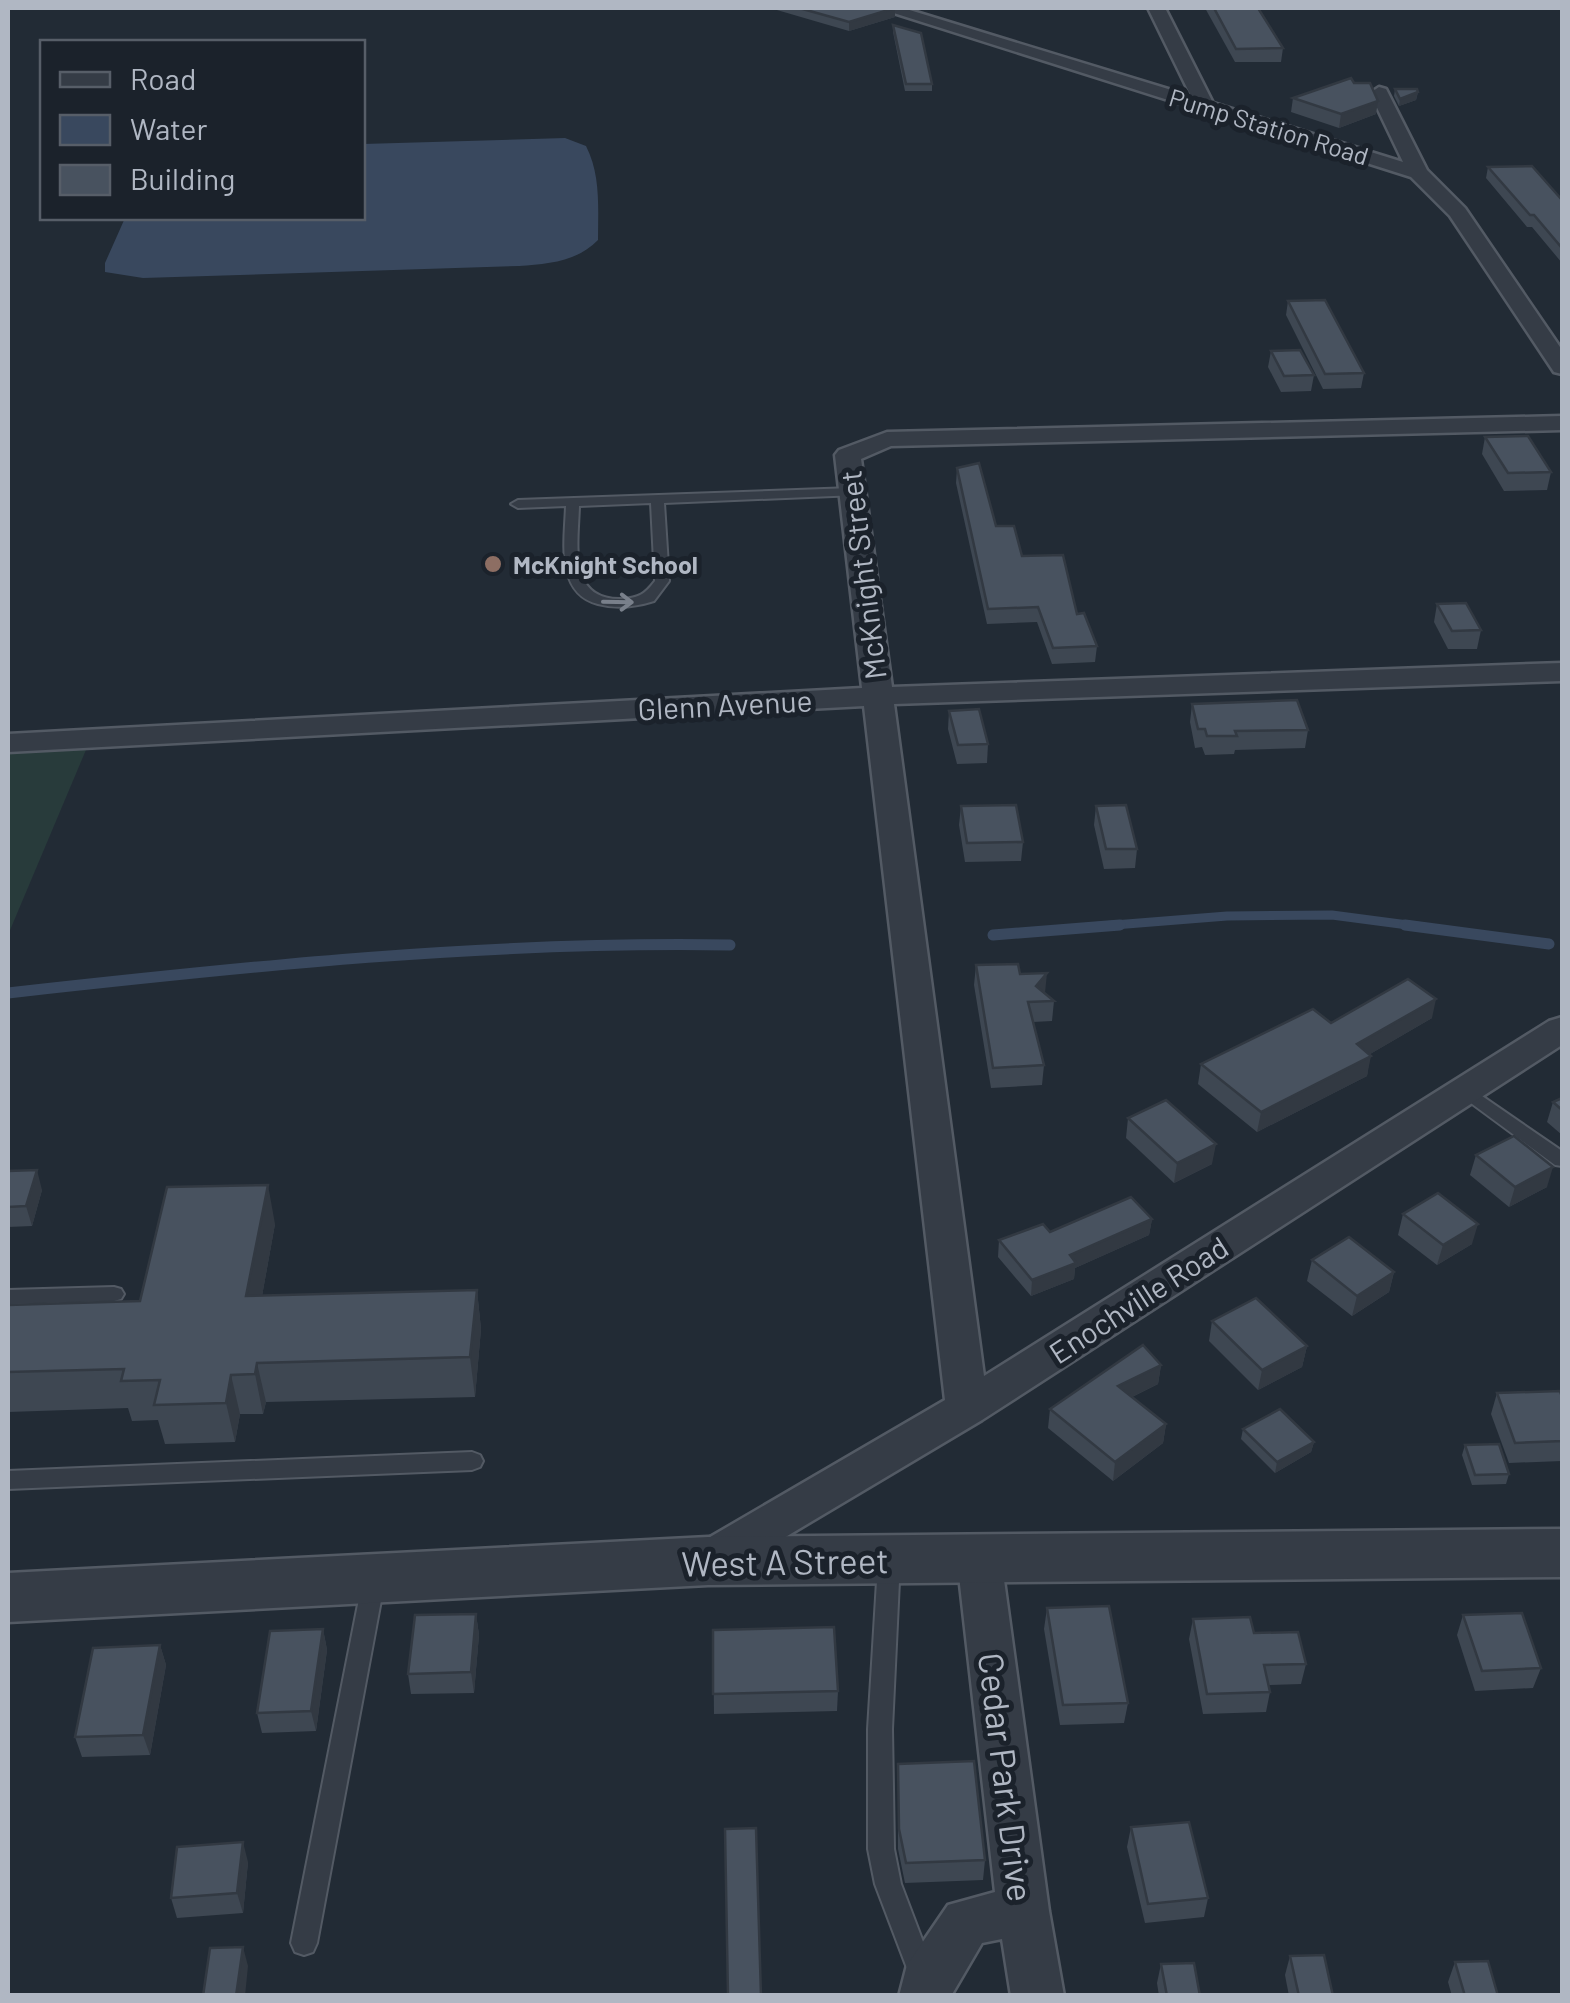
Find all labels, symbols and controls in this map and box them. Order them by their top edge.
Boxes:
legend [40,40,365,220]
text: Road [130,60,196,96]
street label: Pump Station Road [1166,81,1372,171]
text: Water [130,110,208,146]
text: Building [130,160,235,196]
street label: McKnight Street [831,468,893,682]
place label: McKnight School [513,549,698,579]
marker: McKnight School [482,553,504,575]
one-way arrow [602,593,634,612]
street label: Glenn Avenue [637,681,813,727]
street label: Enochville Road [1042,1228,1234,1370]
street label: West A Street [681,1538,889,1584]
street label: Cedar Park Drive [971,1650,1043,1904]

